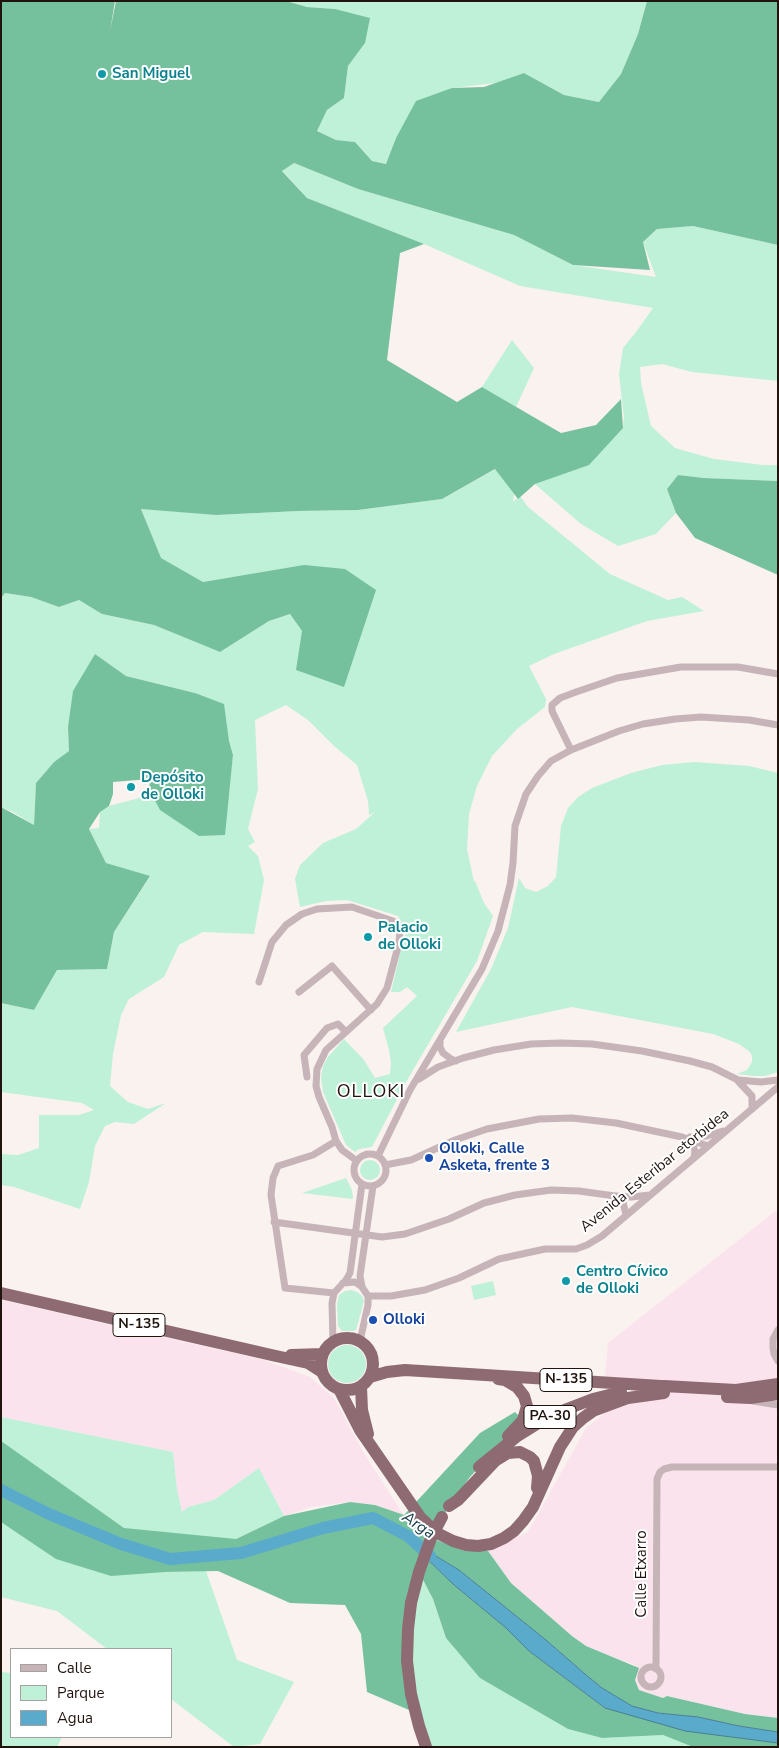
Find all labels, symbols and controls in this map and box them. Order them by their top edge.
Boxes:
place label: San Miguel [112,65,190,83]
marker: San Miguel [96,68,108,80]
place label: Depósito de Olloki [141,769,204,804]
marker: Depósito de Olloki [125,781,137,793]
place label: Palacio de Olloki [378,919,441,954]
marker: Palacio de Olloki [362,931,374,943]
district label: OLLOKI [336,1082,406,1104]
street label: Avenida Esteribar etorbidea [577,1105,733,1237]
place label: Olloki, Calle Asketa, frente 3 [439,1140,550,1175]
marker: Olloki, Calle Asketa, frente 3 [423,1152,435,1164]
place label: Centro Cívico de Olloki [576,1263,668,1298]
marker: Centro Cívico de Olloki [560,1275,572,1287]
place label: Olloki [383,1311,425,1329]
road number: N-135 [113,1314,165,1336]
marker: Olloki [367,1314,379,1326]
road number: N-135 [540,1368,592,1392]
road number: PA-30 [524,1405,576,1428]
water label: Arga [398,1508,438,1544]
street label: Calle Etxarro [633,1530,651,1618]
legend [10,1648,172,1738]
text: Calle [57,1658,92,1678]
text: Parque [57,1683,105,1703]
text: Agua [57,1708,93,1728]

